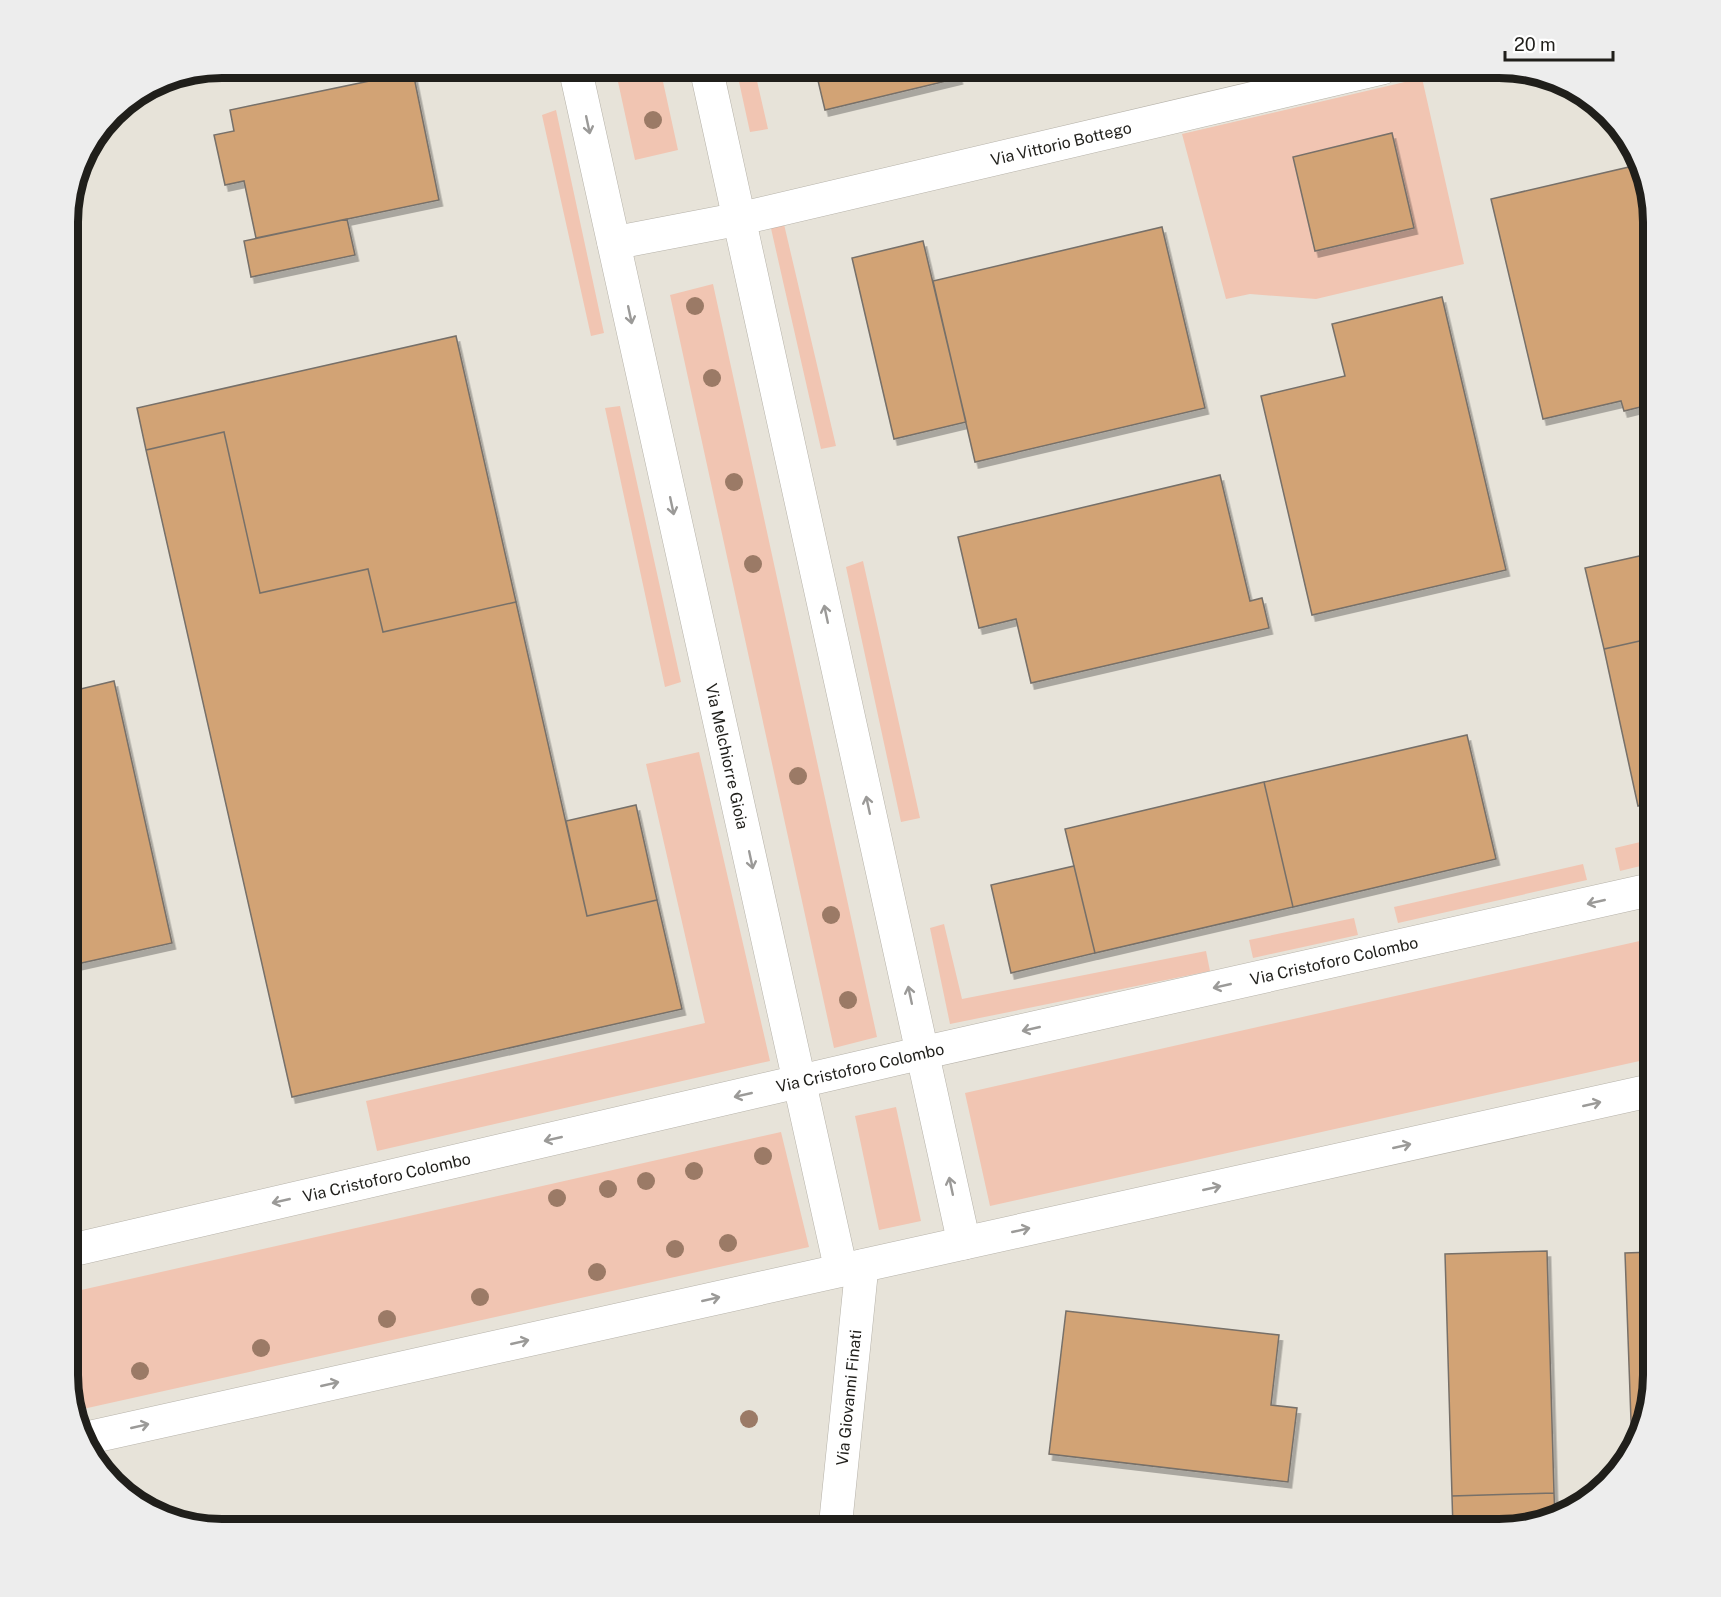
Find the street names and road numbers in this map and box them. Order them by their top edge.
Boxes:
street label: Via Vittorio Bottego [989,118,1133,169]
street label: Via Melchiorre Gioia [702,682,753,831]
street label: Via Cristoforo Colombo [1248,932,1420,989]
street label: Via Cristoforo Colombo [774,1039,946,1096]
street label: Via Cristoforo Colombo [301,1148,472,1206]
street label: Via Giovanni Finati [832,1329,865,1467]

